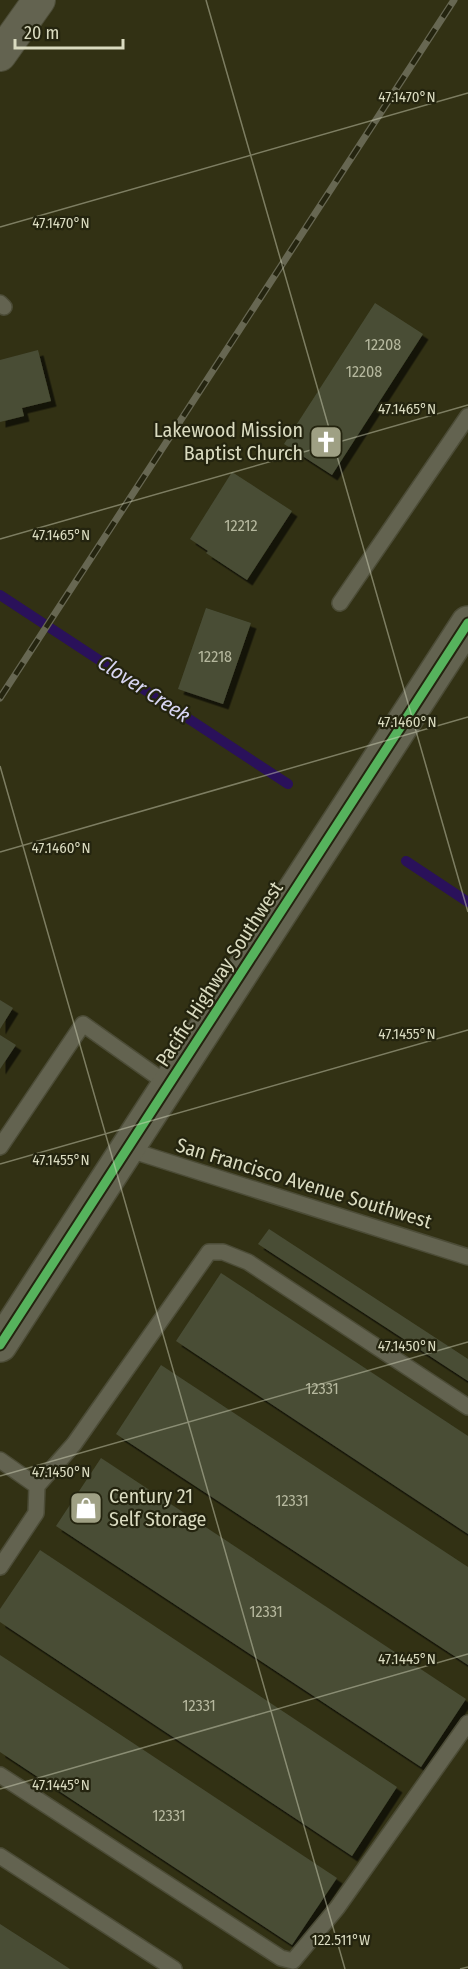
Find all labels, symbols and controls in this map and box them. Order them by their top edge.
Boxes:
scale bar [15,12,123,50]
text: 20 m [24,22,59,44]
text: 47.1470°N [378,88,436,106]
text: 47.1470°N [32,214,90,232]
house number: 12208 [365,335,401,354]
house number: 12208 [346,362,382,381]
text: 47.1465°N [378,400,436,418]
place label: Lakewood Mission Baptist Church [154,418,303,465]
church icon: Lakewood Mission Baptist Church [308,424,344,460]
house number: 12212 [224,516,258,535]
text: 47.1465°N [32,526,90,544]
house number: 12218 [198,647,232,666]
water label: Clover Creek [93,649,195,729]
text: 47.1460°N [377,713,437,731]
text: 47.1460°N [31,839,91,857]
street label: Pacific Highway Southwest [150,877,288,1071]
text: 47.1455°N [378,1025,436,1043]
street label: San Francisco Avenue Southwest [173,1133,435,1234]
text: 47.1455°N [32,1151,90,1169]
text: 47.1450°N [378,1337,436,1355]
house number: 12331 [305,1379,339,1398]
text: 47.1450°N [32,1463,90,1481]
place label: Century 21 Self Storage [109,1484,207,1531]
shop icon: Century 21 Self Storage [68,1490,104,1526]
house number: 12331 [275,1491,309,1510]
house number: 12331 [249,1602,283,1621]
text: 47.1445°N [378,1650,436,1668]
house number: 12331 [182,1696,216,1715]
text: 47.1445°N [32,1776,90,1794]
house number: 12331 [152,1806,186,1825]
text: 122.511°W [312,1931,370,1949]

